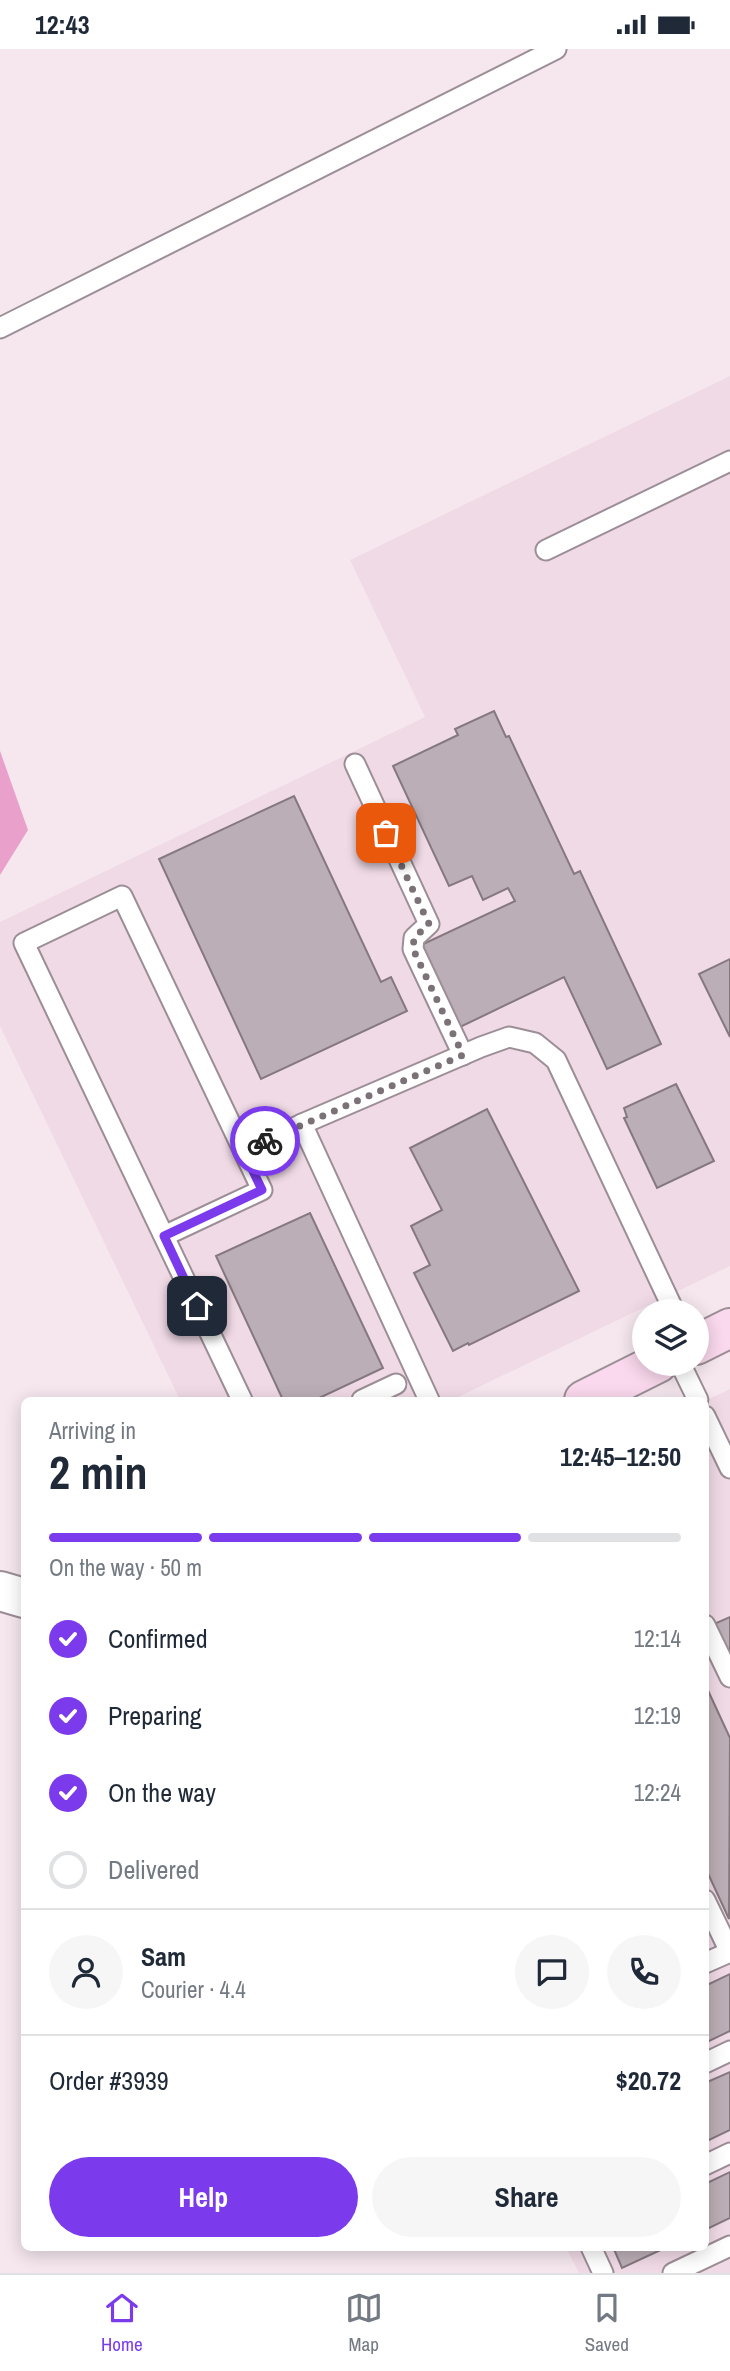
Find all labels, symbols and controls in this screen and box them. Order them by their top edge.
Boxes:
text: 12:43 [35,7,90,42]
pin [356,803,416,863]
icon: bag [367,814,405,852]
courier [230,1106,300,1176]
icon: bike [246,1122,284,1160]
pin [167,1276,227,1336]
icon: home [178,1287,216,1325]
map controls [632,1299,709,1376]
button: layers [632,1299,709,1376]
text: Arriving in [49,1415,136,1446]
text: 12:45–12:50 [560,1439,681,1474]
text: 2 min [49,1441,148,1503]
text: On the way · 50 m [49,1552,202,1583]
icon: check [49,1620,87,1658]
text: Confirmed [108,1621,208,1656]
text: 12:14 [634,1623,681,1654]
icon: check [49,1697,87,1735]
text: Preparing [108,1698,202,1733]
text: 12:19 [634,1700,681,1731]
icon: check [49,1774,87,1812]
text: On the way [108,1775,216,1810]
text: 12:24 [634,1777,681,1808]
text: Delivered [108,1852,199,1887]
button: person [49,1935,123,2009]
button: chat [515,1935,589,2009]
button: phone [607,1935,681,2009]
text: Sam [141,1939,186,1974]
text: Courier · 4.4 [141,1974,246,2005]
text: Order #3939 [49,2063,169,2098]
text: $20.72 [616,2063,681,2098]
button: Help [49,2157,358,2237]
button: Share [372,2157,681,2237]
tab: Home [101,2289,143,2357]
tab: Map [345,2289,383,2357]
tab: Saved [585,2289,629,2357]

